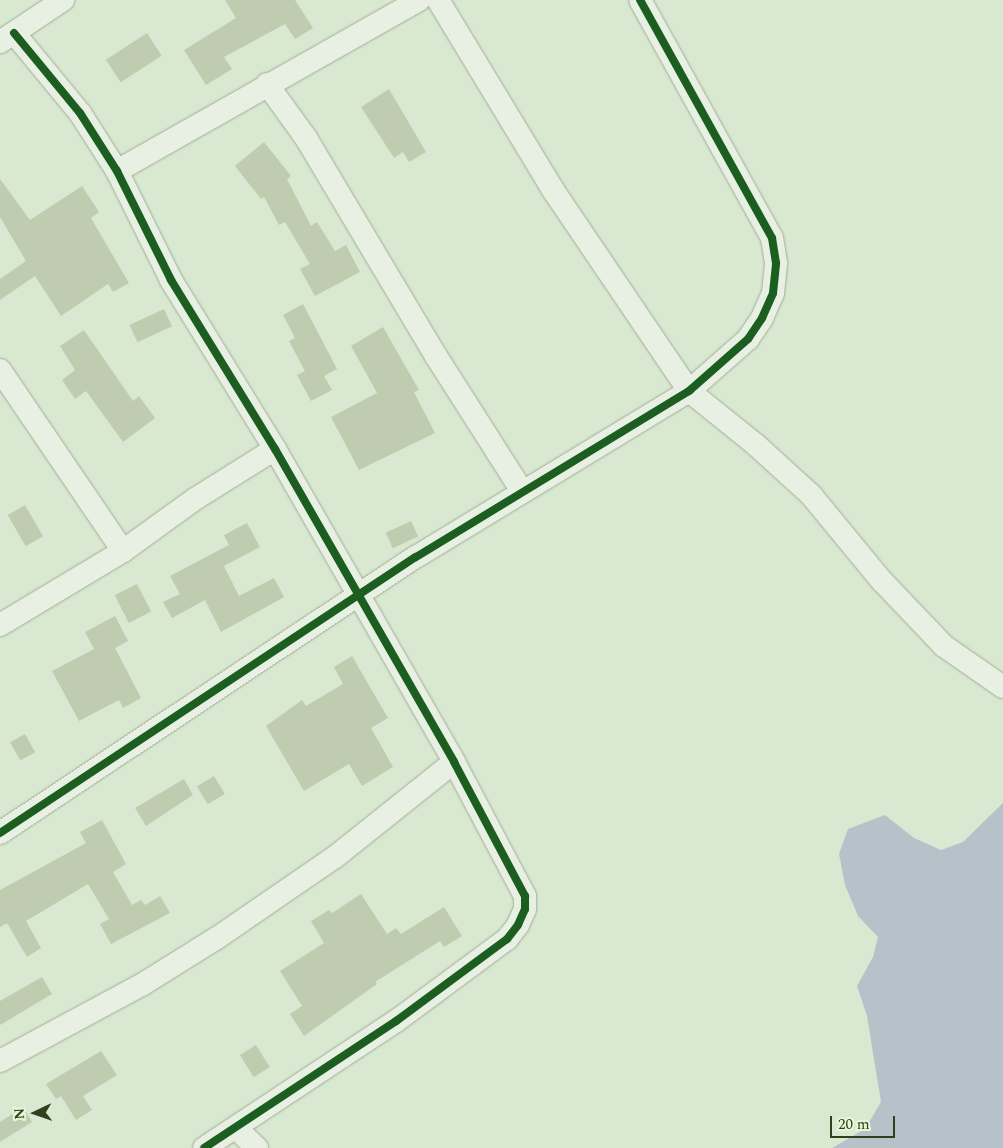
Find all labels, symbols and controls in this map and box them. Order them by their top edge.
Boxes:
north arrow [10,1088,60,1138]
scale bar [833,1106,898,1138]
text: N [9,1108,30,1120]
text: 20 m [838,1113,870,1136]

